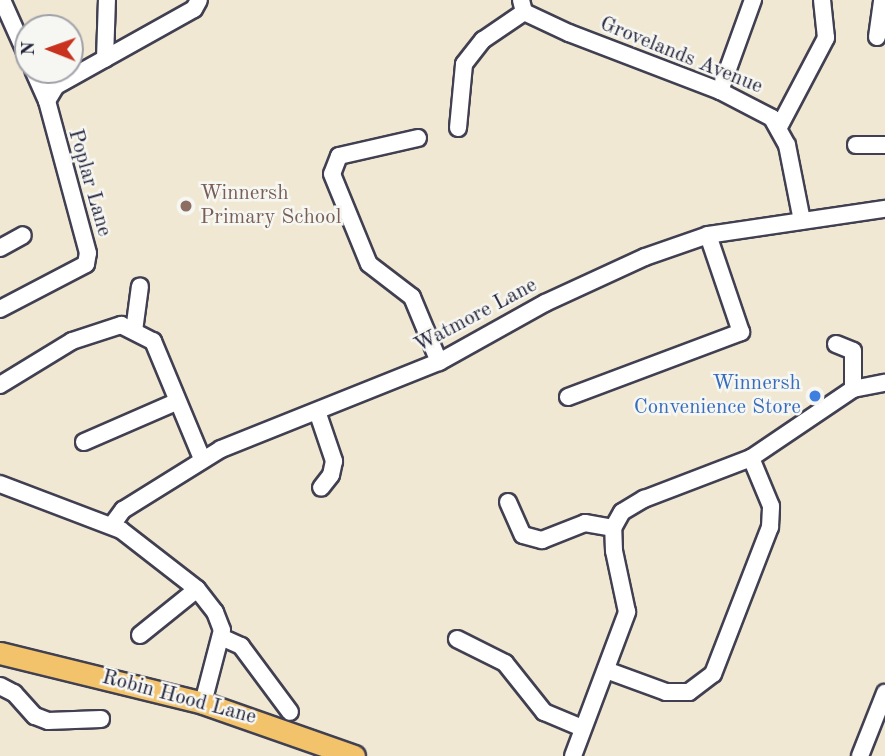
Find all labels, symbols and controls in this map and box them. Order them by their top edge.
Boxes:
street label: Grovelands Avenue [596,12,766,100]
north arrow [14,14,84,84]
text: N [20,41,39,56]
street label: Poplar Lane [62,126,116,240]
place label: Winnersh Primary School [200,181,341,231]
marker: Winnersh Primary School [178,198,194,214]
street label: Watmore Lane [410,273,542,359]
place label: Winnersh Convenience Store [634,371,801,421]
marker: Winnersh Convenience Store [807,388,823,404]
street label: Robin Hood Lane [99,665,259,731]

